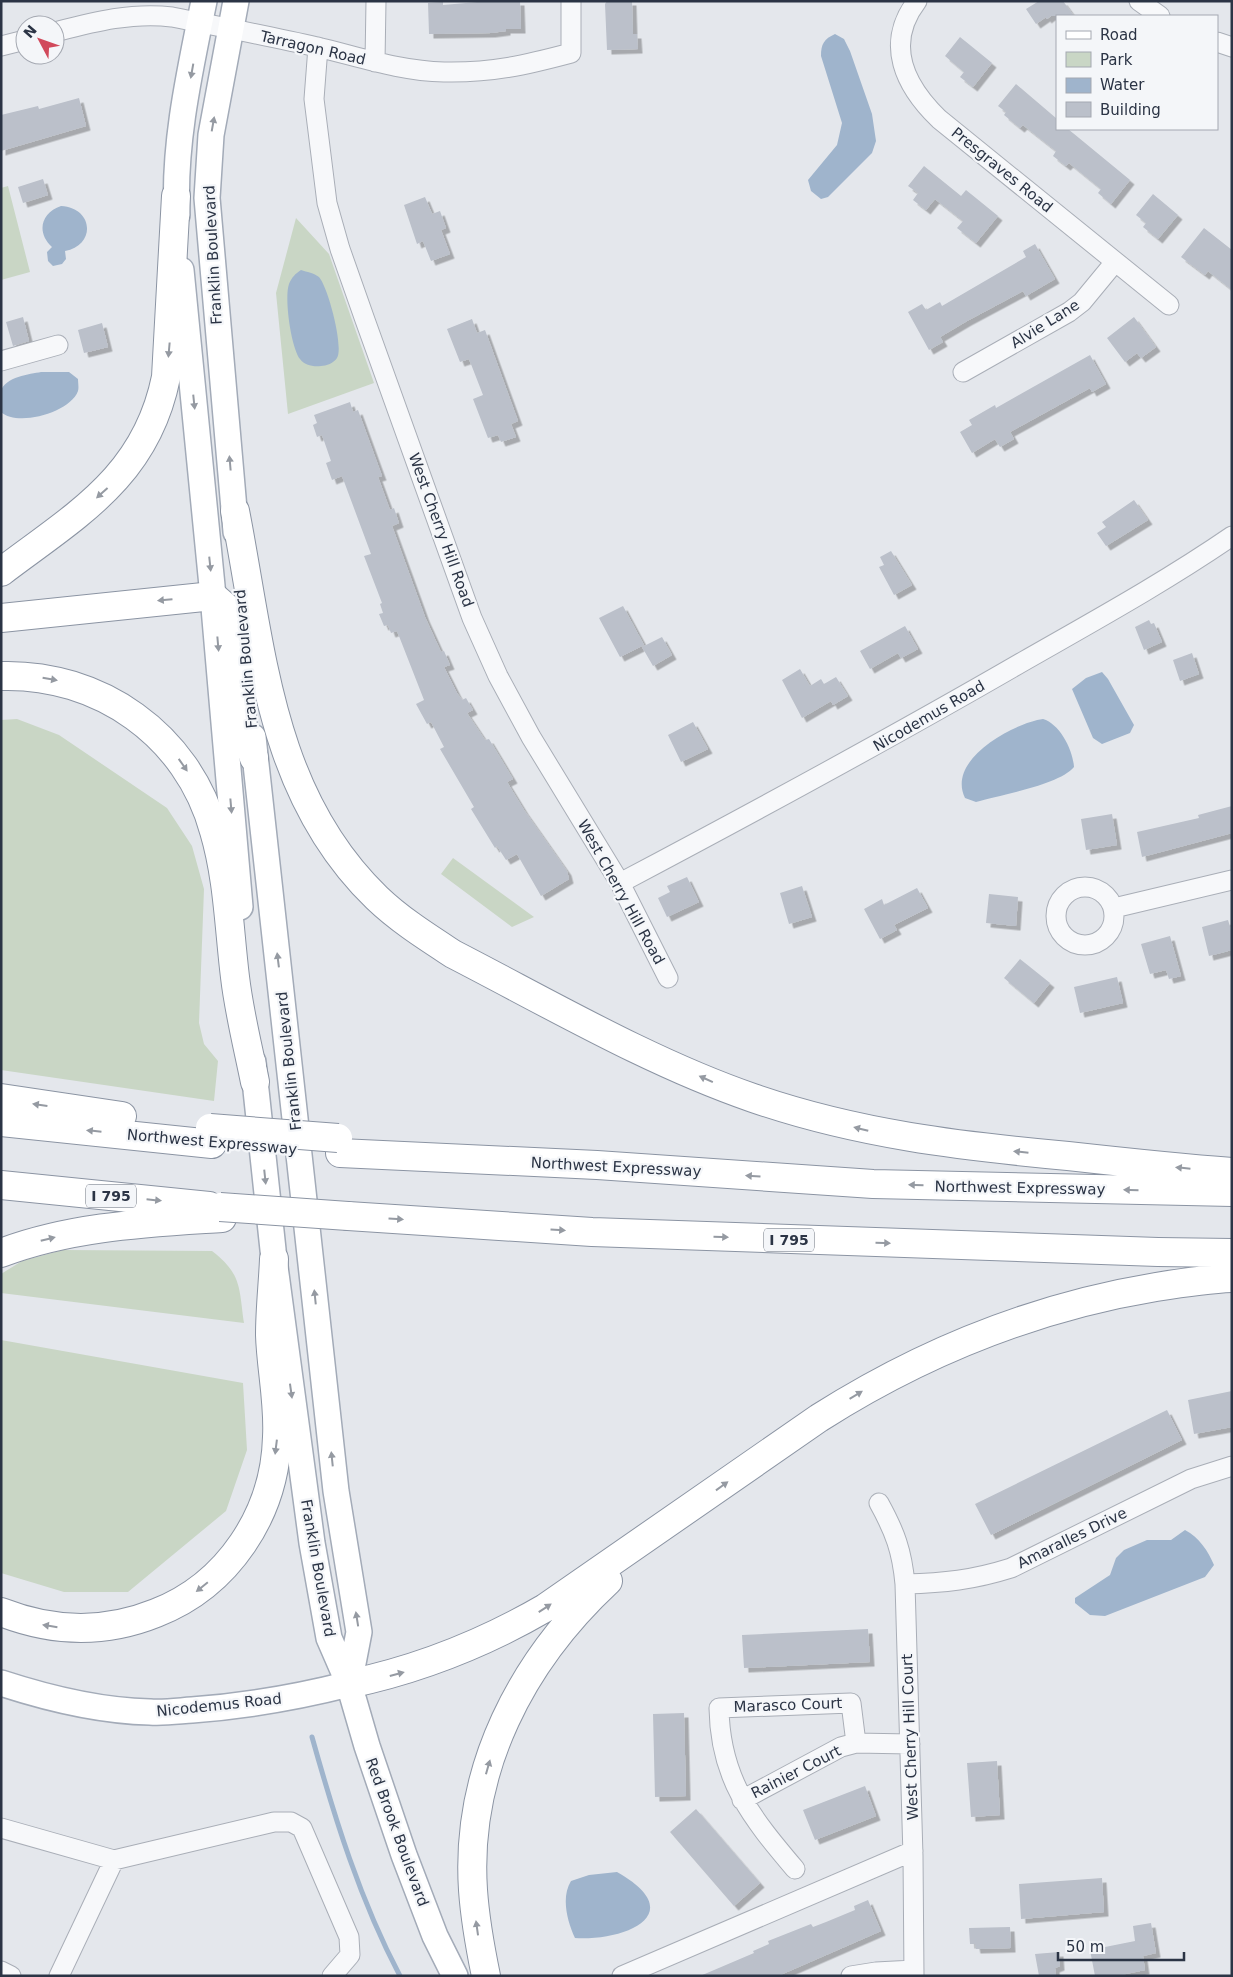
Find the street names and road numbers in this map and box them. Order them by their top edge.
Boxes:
street label: Tarragon Road [258,27,368,69]
street label: Presgraves Road [948,124,1056,216]
street label: Franklin Boulevard [200,185,226,325]
street label: Alvie Lane [1007,296,1083,352]
street label: West Cherry Hill Road [405,450,477,610]
street label: Franklin Boulevard [231,589,261,729]
street label: Nicodemus Road [870,677,988,755]
street label: West Cherry Hill Road [574,816,668,968]
street label: Franklin Boulevard [273,991,305,1131]
street label: Northwest Expressway [126,1126,298,1158]
street label: Northwest Expressway [530,1154,702,1180]
street label: Northwest Expressway [934,1178,1106,1198]
road number: I 795 [86,1184,136,1208]
road number: I 795 [764,1228,814,1252]
street label: Franklin Boulevard [297,1498,339,1638]
street label: Amaralles Drive [1014,1504,1130,1572]
street label: West Cherry Hill Court [898,1653,922,1820]
street label: Nicodemus Road [155,1689,283,1721]
street label: Marasco Court [733,1694,843,1716]
street label: Rainier Court [748,1742,844,1802]
street label: Red Brook Boulevard [362,1755,432,1909]

